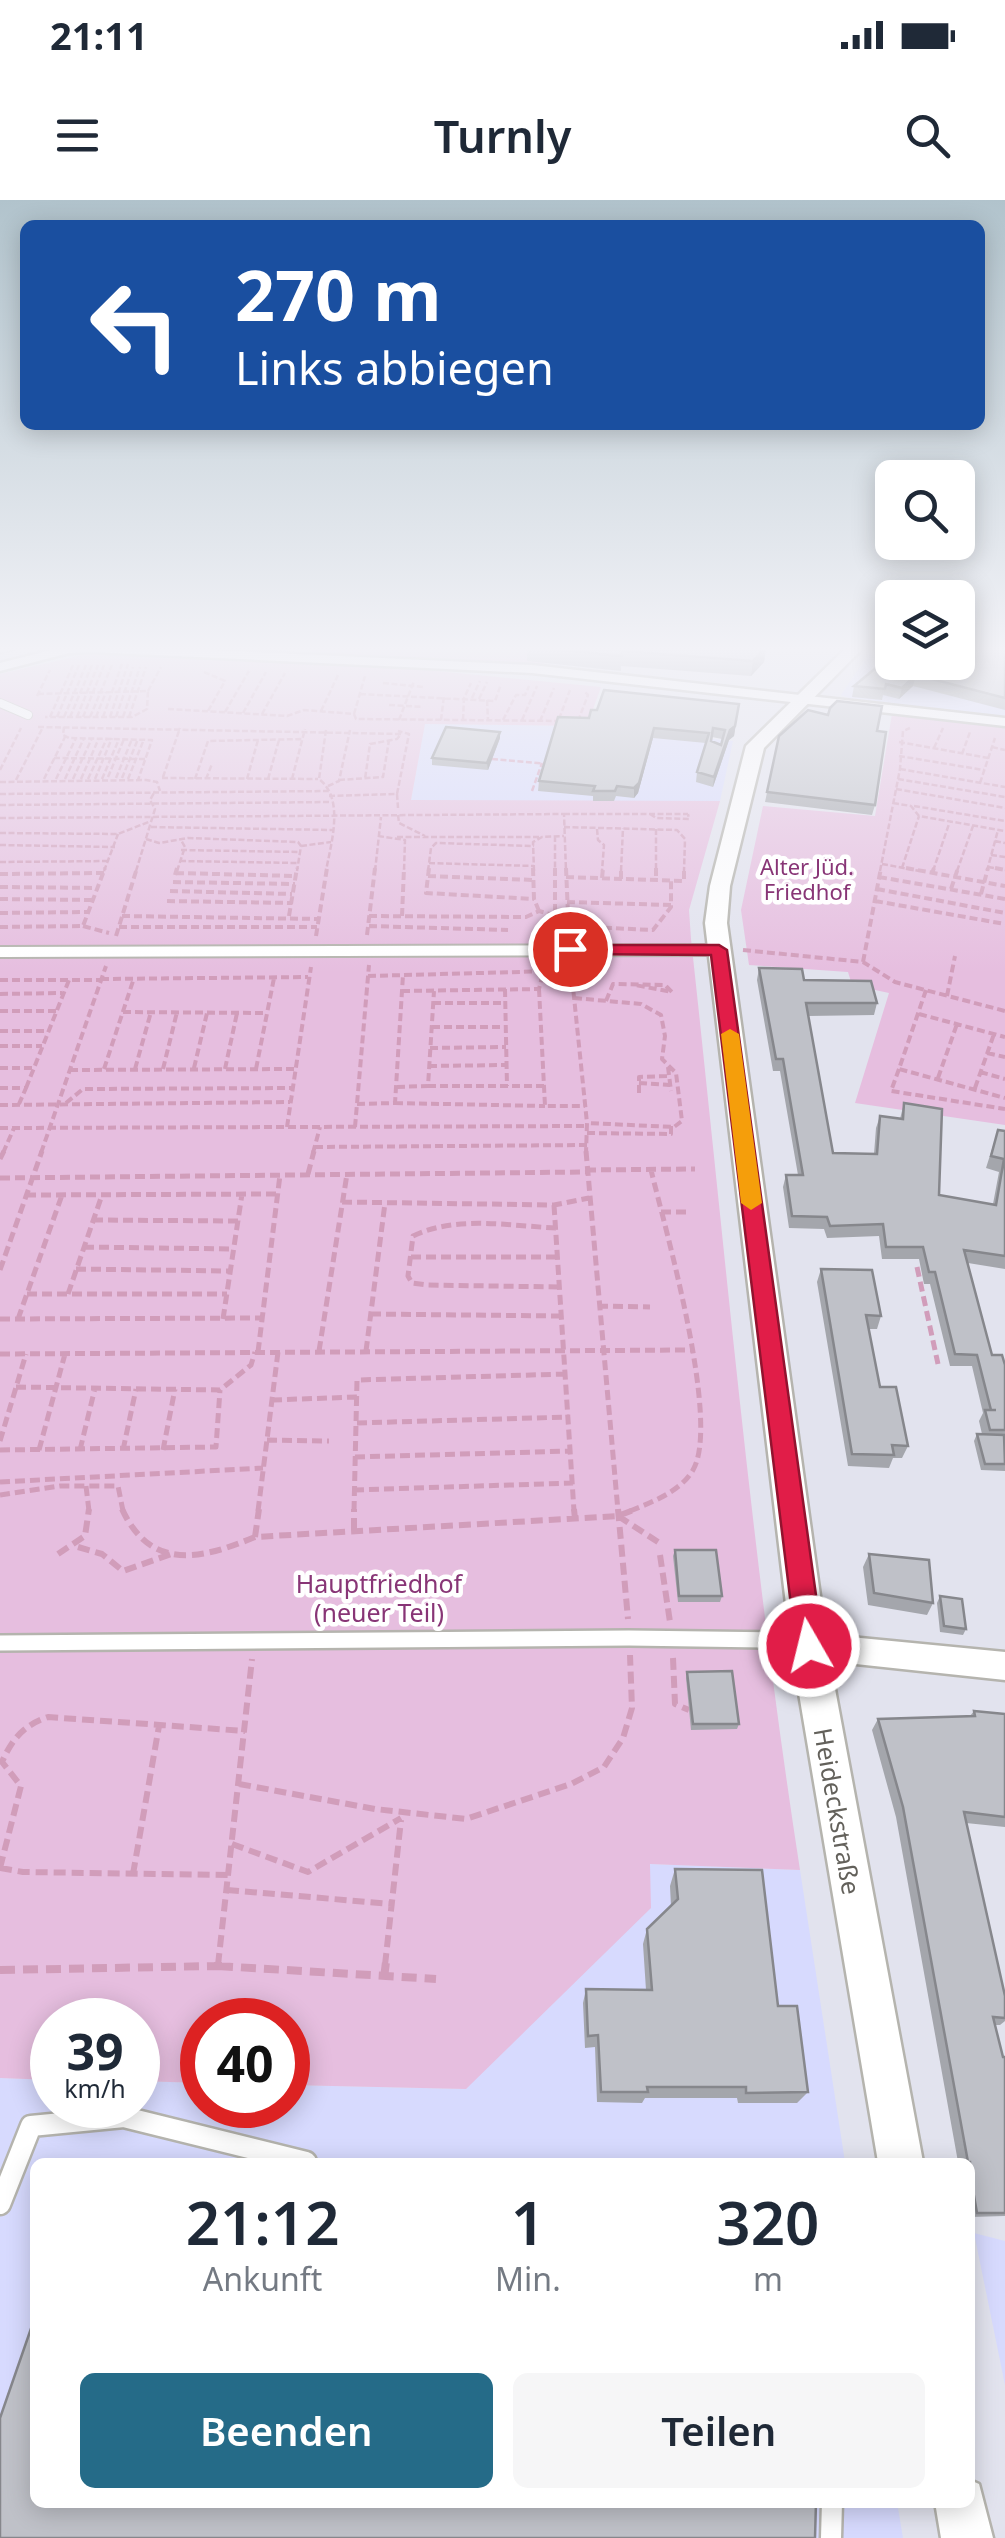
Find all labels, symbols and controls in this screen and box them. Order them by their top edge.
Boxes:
text: 21:11 [50,9,148,61]
text: Turnly [434,105,571,166]
icon: menu [50,108,105,163]
icon: search [900,108,955,163]
text: 270 m [235,246,442,342]
icon: left [70,260,200,390]
text: Links abbiegen [235,337,554,398]
map controls [875,460,975,680]
button: search [875,460,975,560]
button: layers [875,580,975,680]
park label: Alter Jüd. Friedhof [760,851,854,906]
pin [528,907,613,992]
icon: arrive [543,922,598,977]
park label: Hauptfriedhof (neuer Teil) [296,1566,464,1629]
position arrow [757,1594,861,1698]
street label: Heideckstraße [807,1725,869,1897]
speed limit sign: 40 [180,1998,310,2128]
text: 39 [66,2017,124,2085]
text: km/h [64,2071,126,2105]
text: 21:12 [186,2181,339,2263]
text: 1 [511,2181,545,2263]
text: 320 [716,2181,819,2263]
text: Ankunft [203,2257,322,2300]
text: Min. [495,2257,561,2300]
text: m [753,2257,783,2300]
button: Beenden [80,2373,493,2488]
button: Teilen [513,2373,925,2488]

